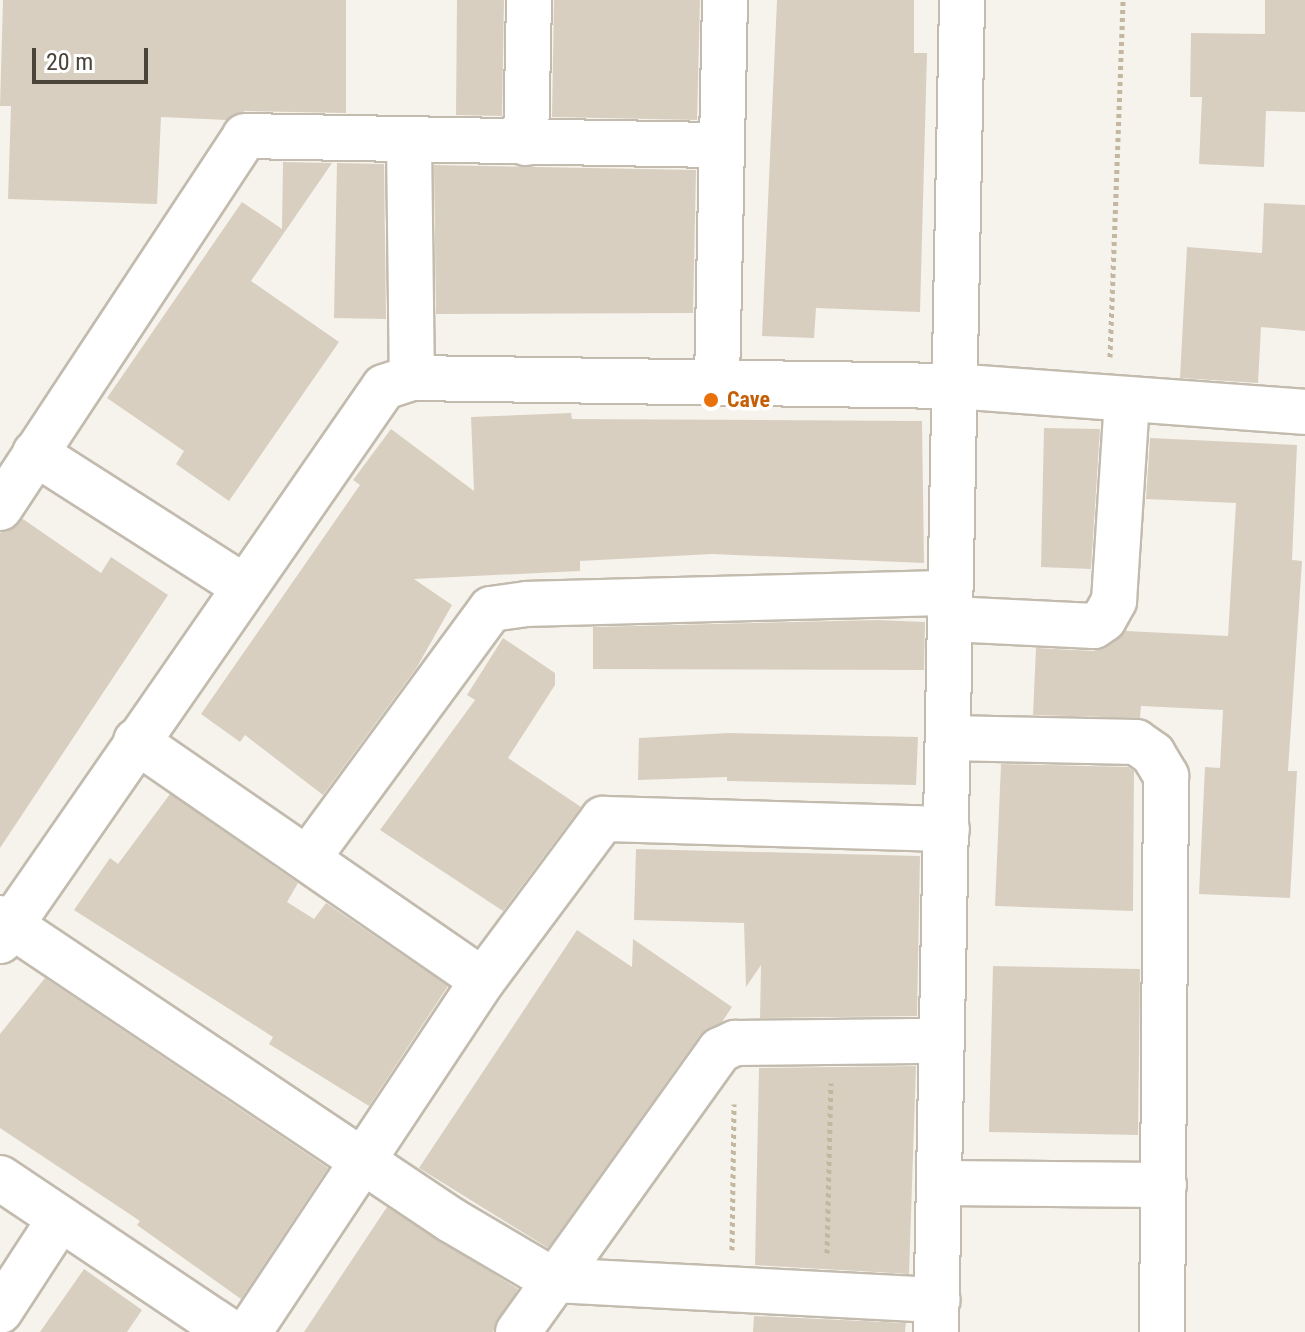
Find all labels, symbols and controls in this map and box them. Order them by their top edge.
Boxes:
scale bar [36,32,152,82]
text: 20 m [46,48,93,76]
place label: Cave [727,387,770,413]
marker: Cave [702,391,720,409]

